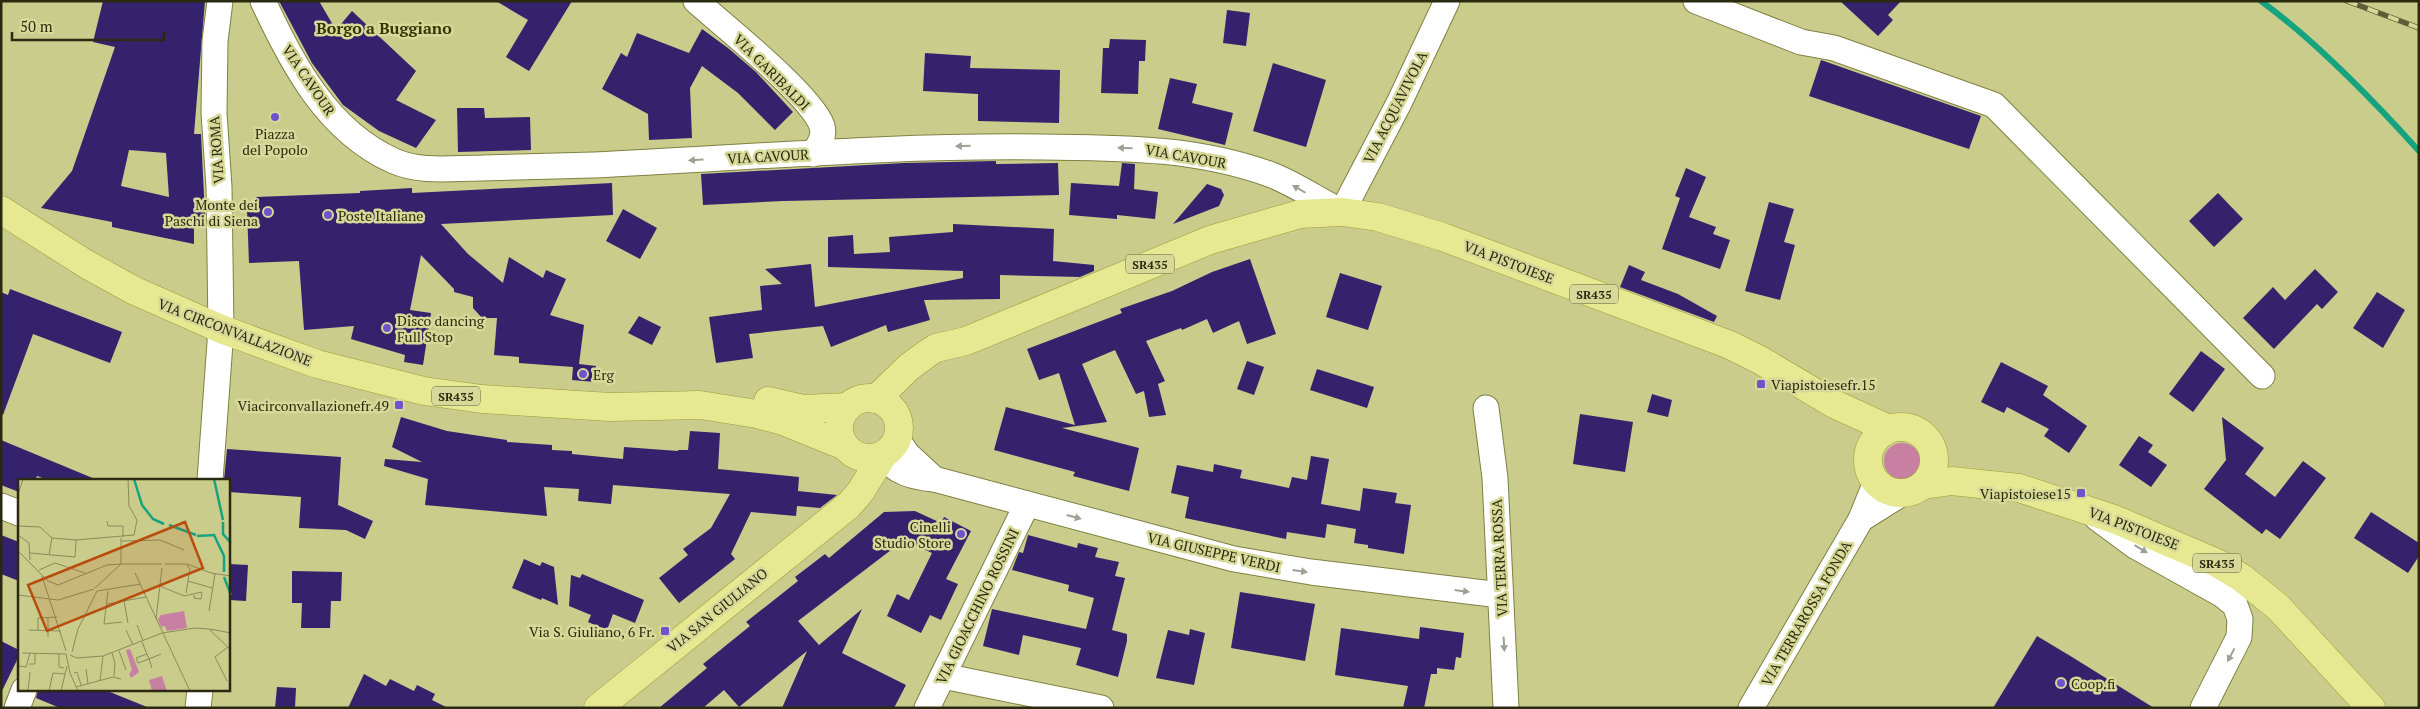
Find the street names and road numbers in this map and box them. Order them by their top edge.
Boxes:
street label: VIA GARIBALDI [730,30,814,114]
street label: VIA CAVOUR [278,41,340,119]
street label: VIA ACQUAVIVOLA [1359,47,1432,166]
street label: VIA ROMA [204,115,228,184]
street label: VIA CAVOUR [1144,140,1228,172]
street label: VIA CAVOUR [727,144,809,168]
street label: VIA PISTOIESE [1461,236,1557,288]
road number: SR435 [1126,254,1174,274]
road number: SR435 [1570,284,1618,304]
street label: VIA CIRCONVALLAZIONE [155,294,315,370]
road number: SR435 [432,386,480,406]
street label: VIA TERRA ROSSA [1486,498,1512,617]
street label: VIA PISTOIESE [2086,502,2182,554]
street label: VIA GIOACCHINO ROSSINI [931,525,1023,687]
street label: VIA GIUSEPPE VERDI [1146,527,1283,577]
street label: VIA TERRAROSSA FONDA [1757,536,1856,689]
road number: SR435 [2193,554,2241,572]
street label: VIA SAN GIULIANO [663,563,771,657]

